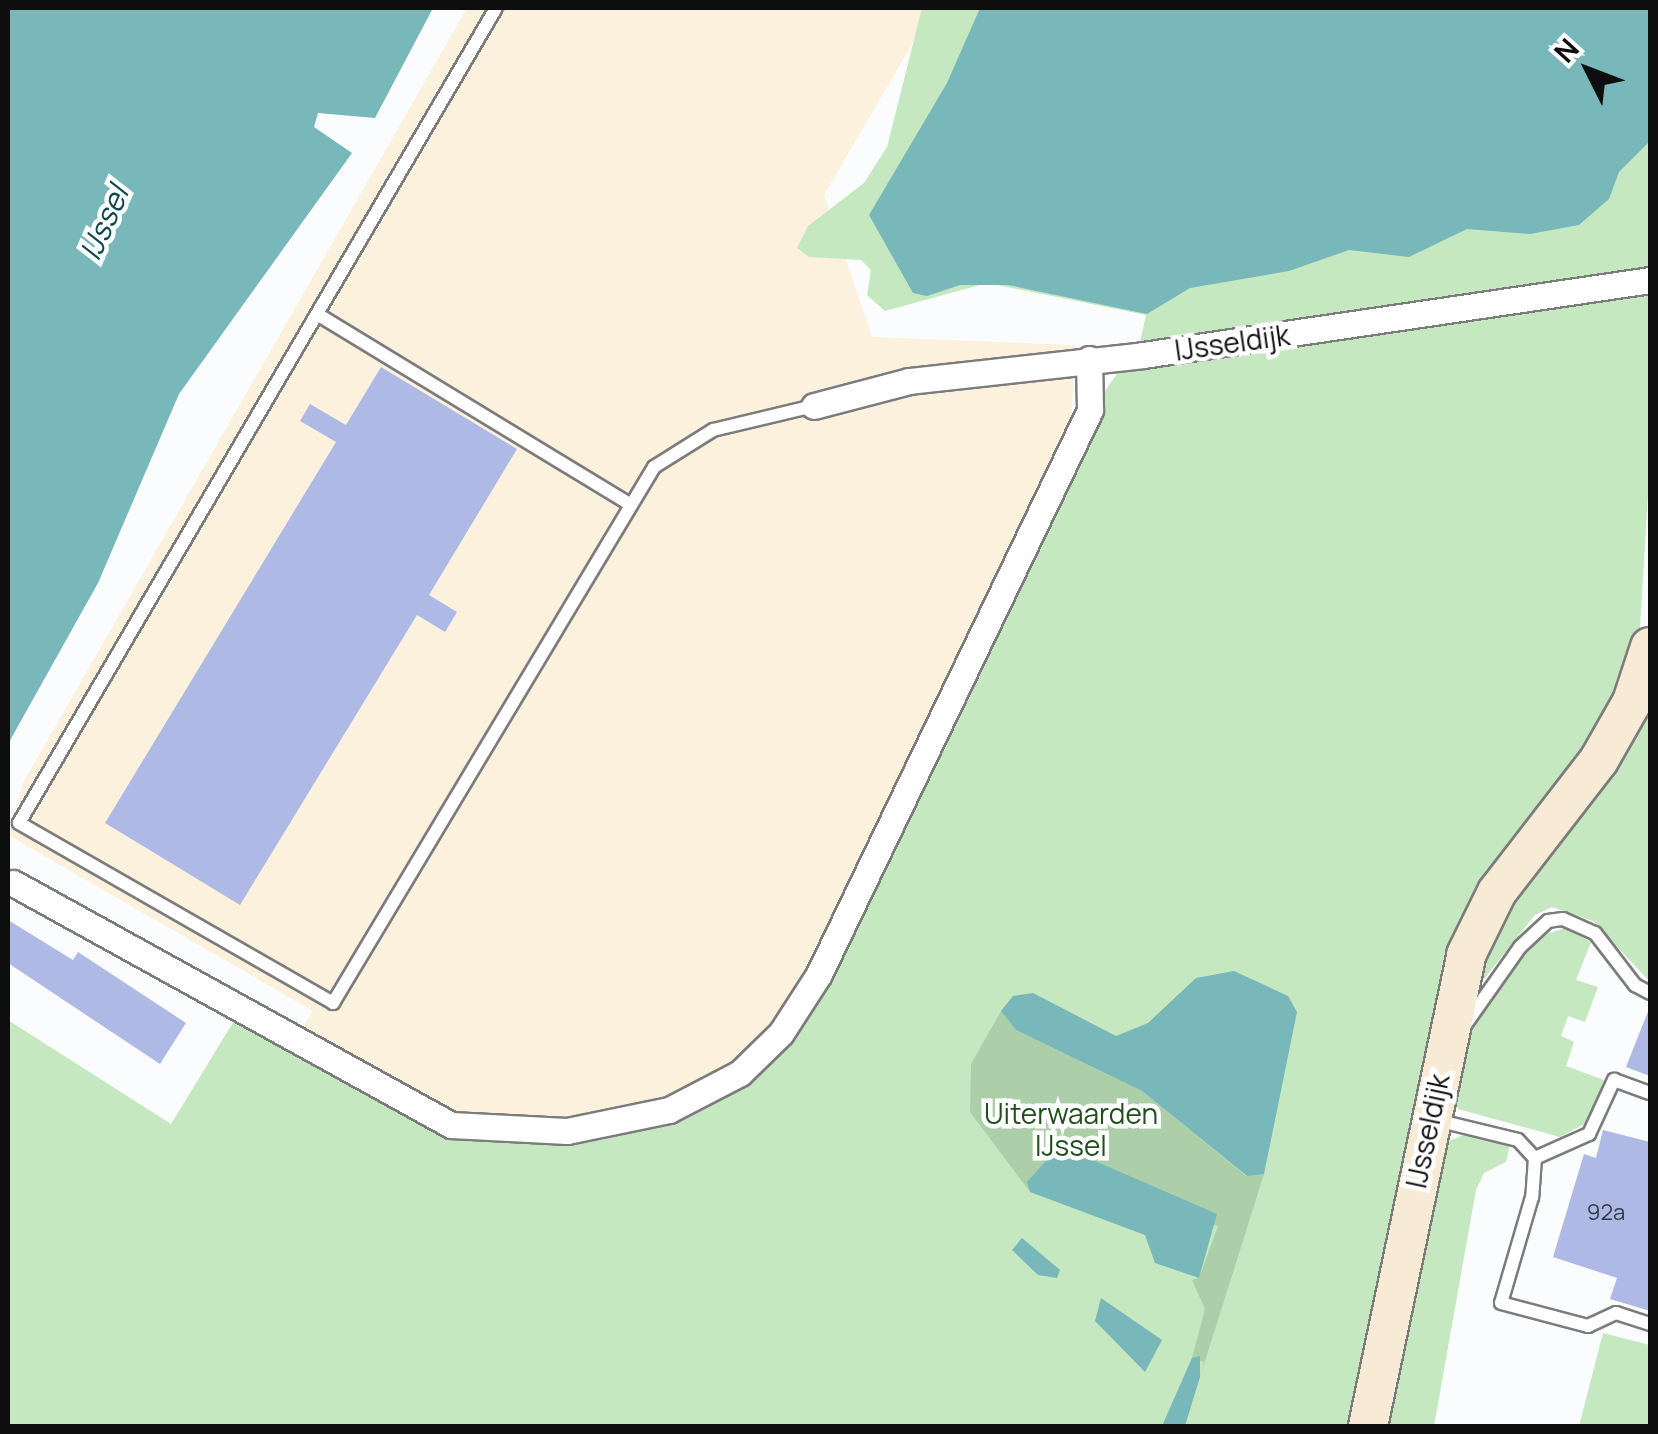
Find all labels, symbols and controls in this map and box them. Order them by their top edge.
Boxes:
north arrow [1538,20,1638,120]
text: N [1545,30,1587,70]
water label: IJssel [72,181,136,265]
street label: IJsseldijk [1172,317,1292,367]
street label: IJsseldijk [1399,1071,1455,1191]
park label: Uiterwaarden IJssel [984,1096,1158,1162]
house number: 92a [1587,1200,1625,1226]

